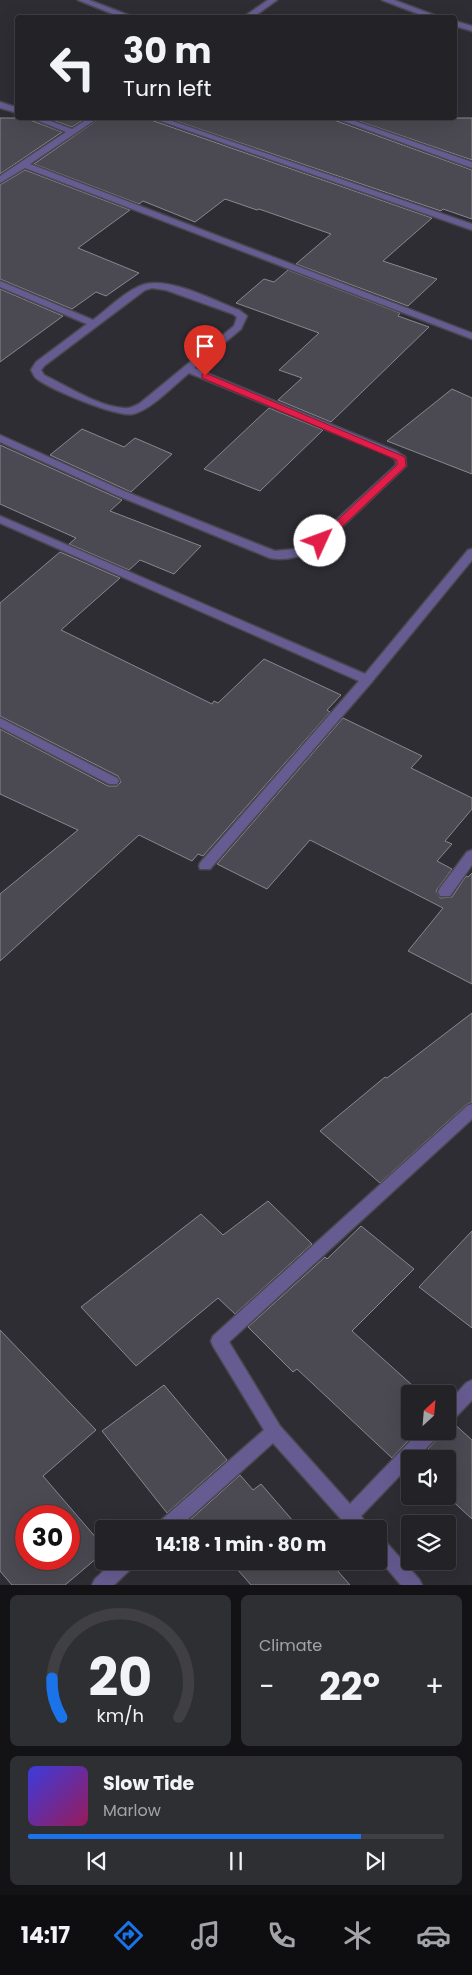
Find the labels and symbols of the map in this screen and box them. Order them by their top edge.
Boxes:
pin [184,325,226,376]
position arrow [293,514,345,566]
north arrow [401,1385,456,1440]
speed limit sign: 30 [15,1505,80,1570]

